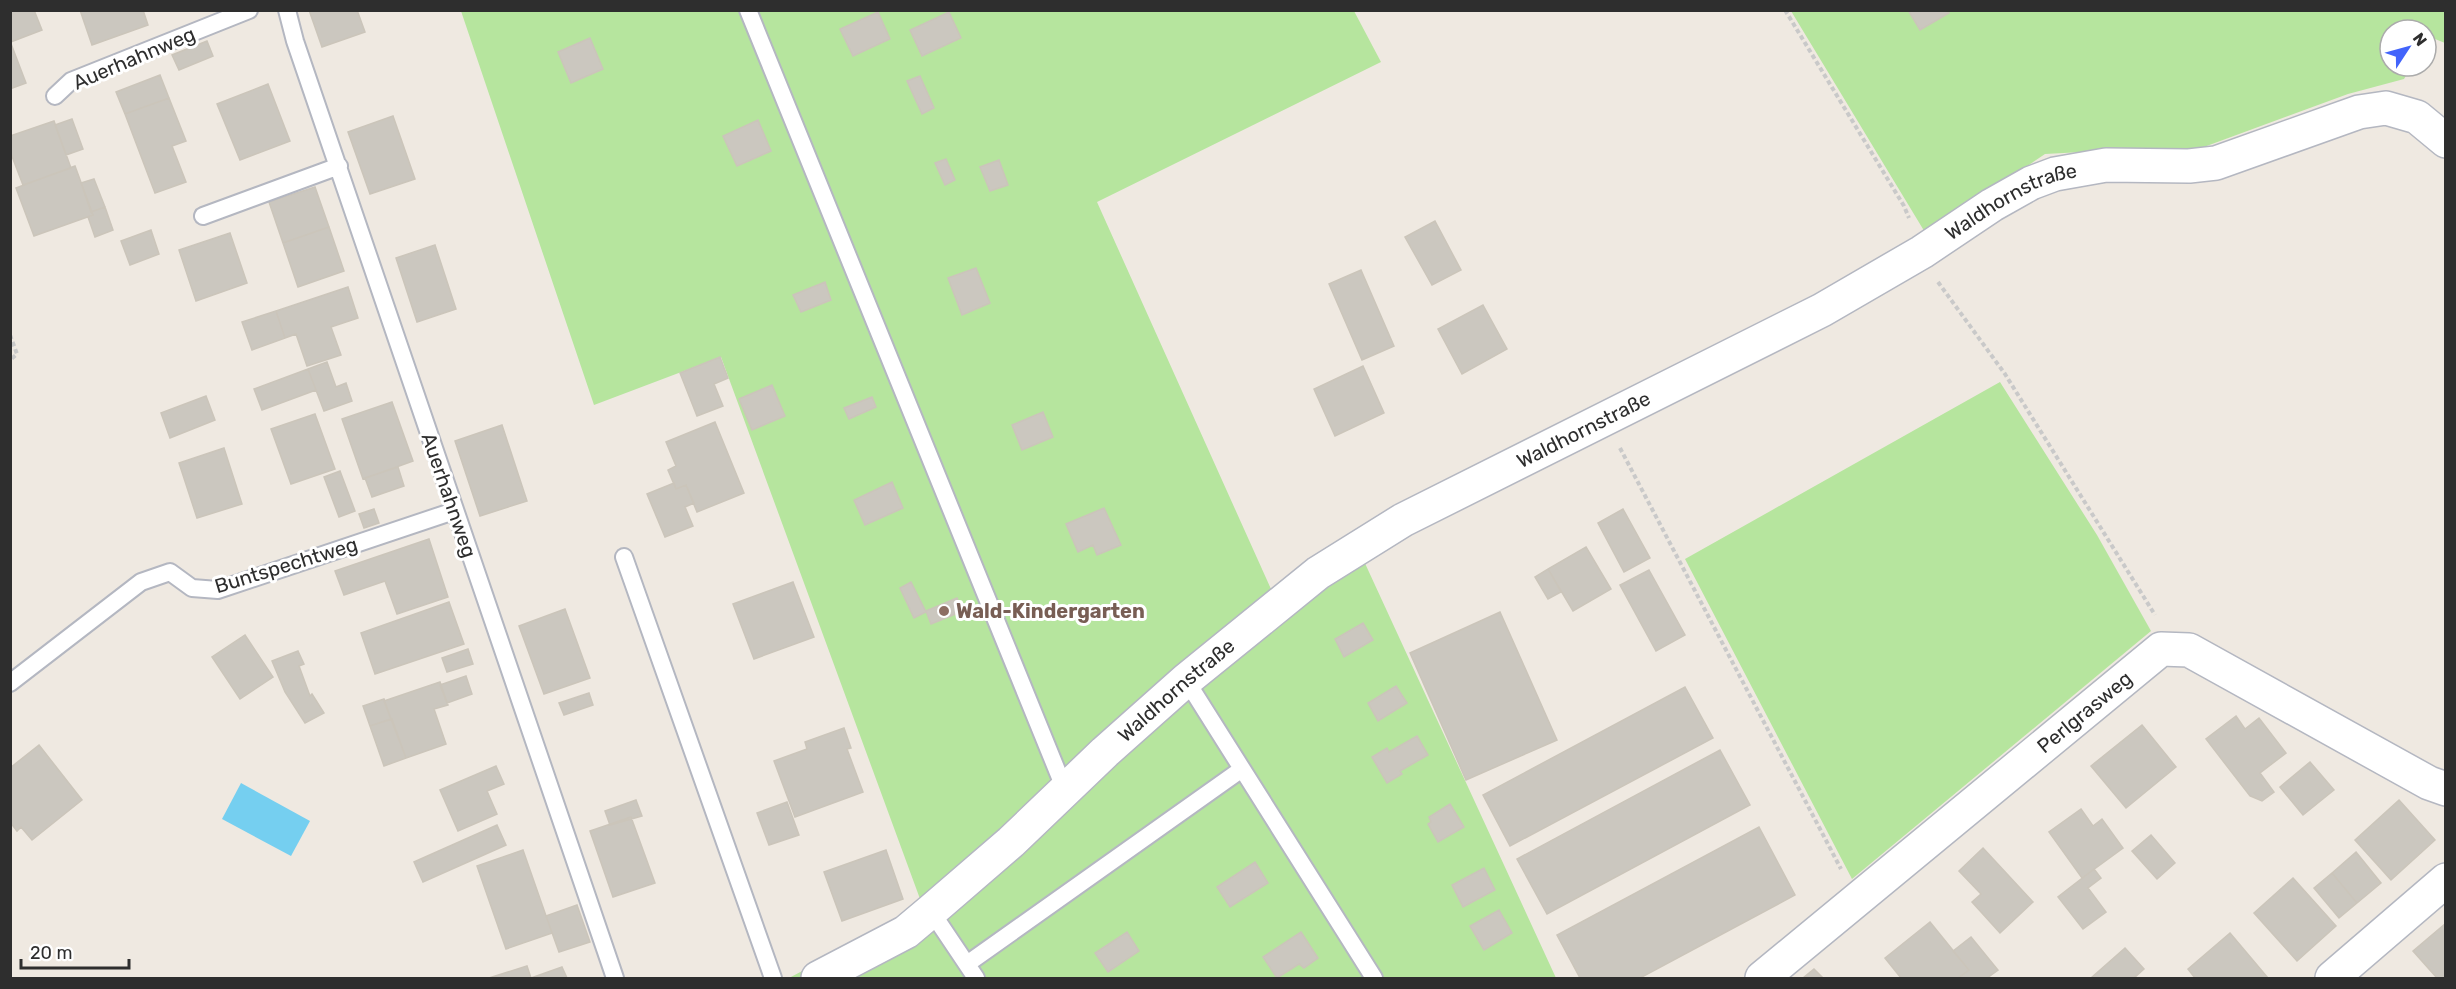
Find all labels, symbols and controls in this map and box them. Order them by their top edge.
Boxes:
north arrow [2378,18,2438,78]
street label: Auerhahnweg [69,21,199,95]
text: N [2409,29,2431,50]
street label: Waldhornstraße [1941,158,2079,245]
street label: Waldhornstraße [1513,386,1654,473]
street label: Auerhahnweg [416,429,482,561]
street label: Buntspechtweg [212,532,360,598]
place label: Wald-Kindergarten [956,599,1145,623]
marker: Wald-Kindergarten [937,604,951,618]
street label: Waldhornstraße [1113,633,1239,747]
street label: Perlgrasweg [2032,666,2137,758]
scale bar [21,932,129,970]
text: 20 m [30,942,72,964]

